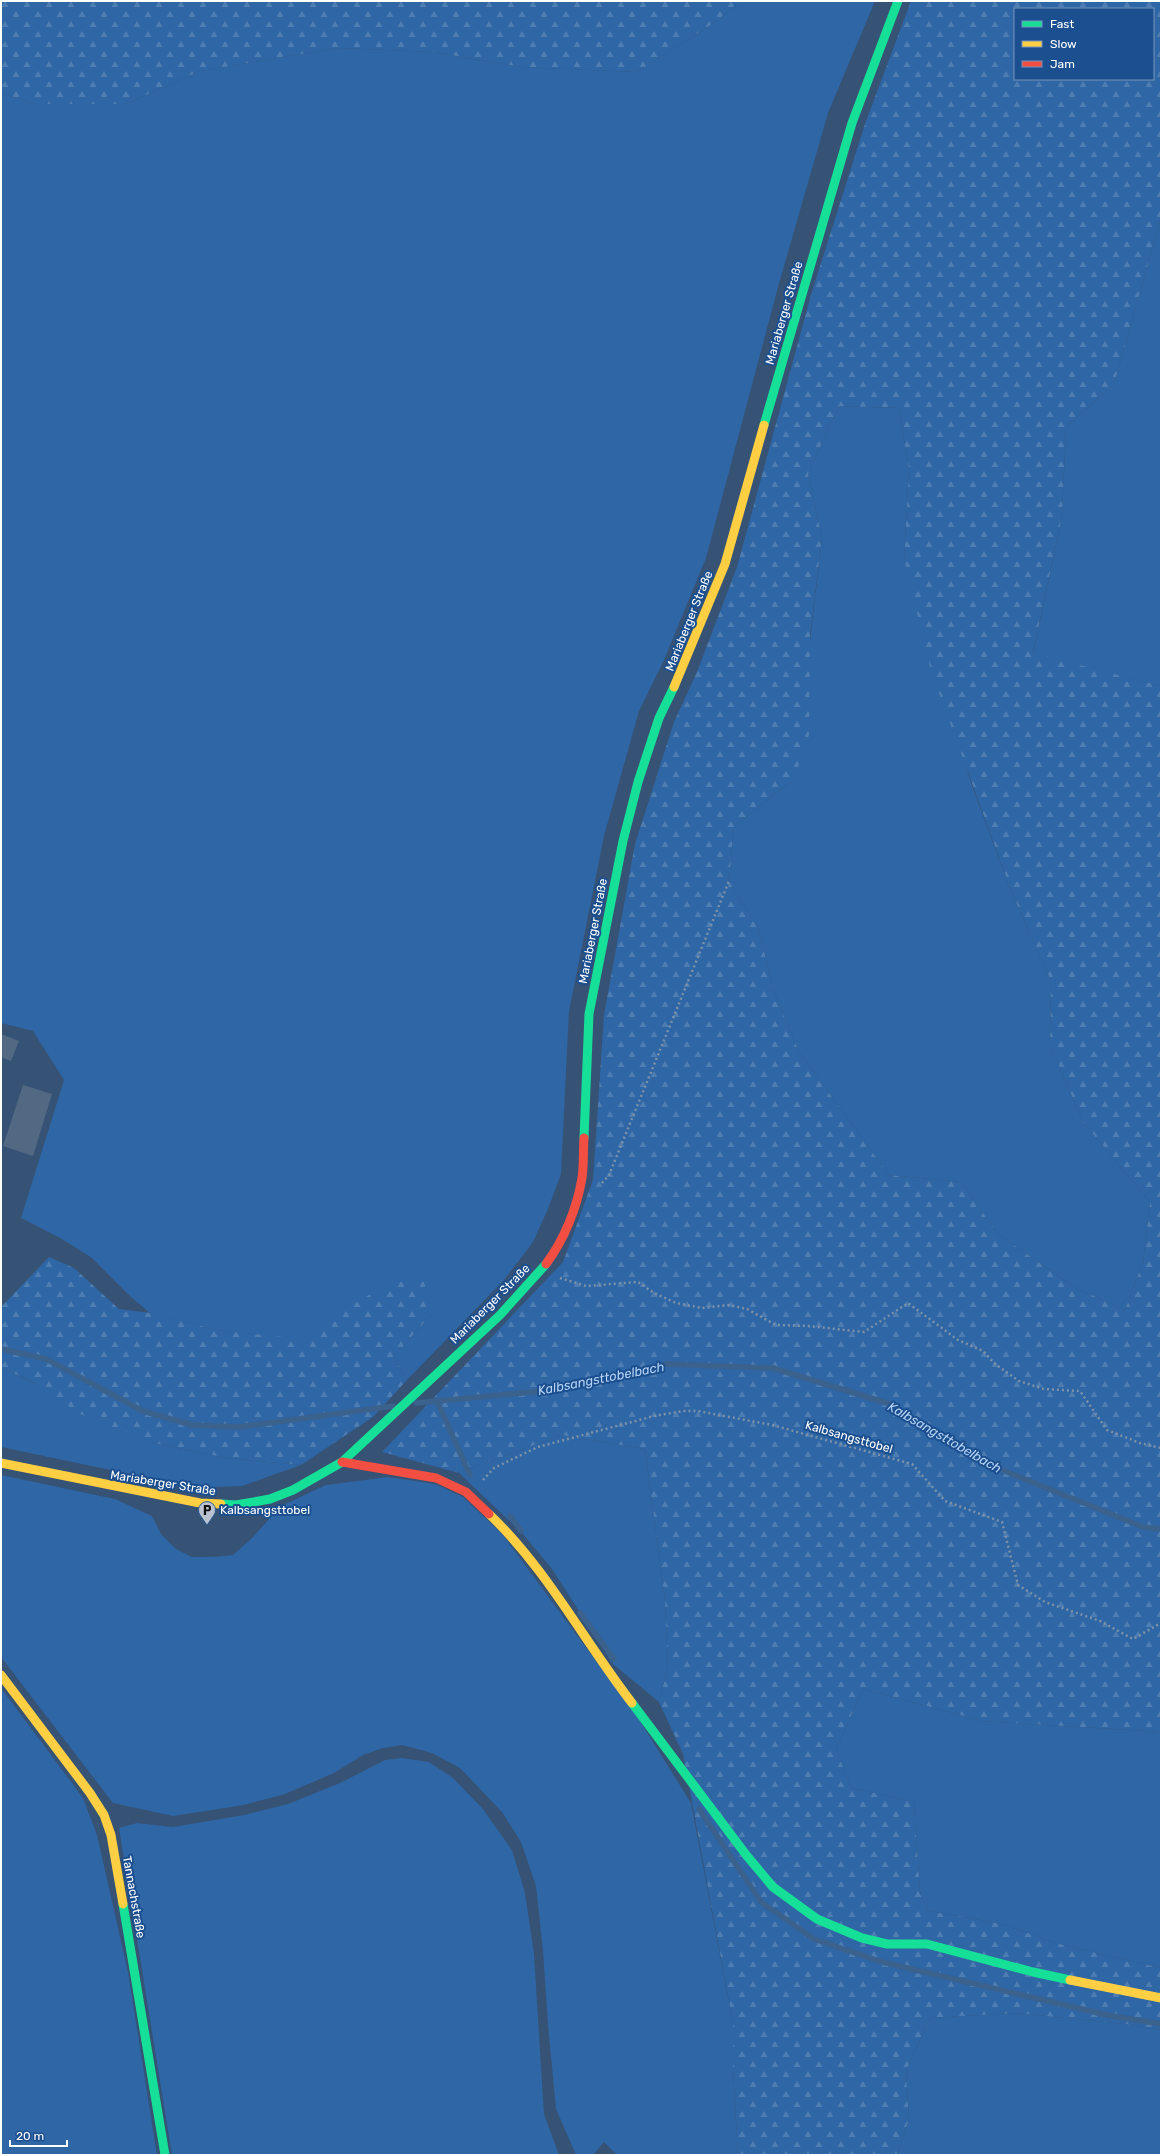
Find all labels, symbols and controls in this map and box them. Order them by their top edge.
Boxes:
legend [1014,8,1154,80]
text: Fast [1050,17,1074,31]
text: Slow [1050,37,1077,51]
text: Jam [1050,57,1075,71]
street label: Mariaberger Straße [763,260,806,366]
street label: Mariaberger Straße [663,569,716,673]
street label: Mariaberger Straße [576,877,610,985]
street label: Mariaberger Straße [447,1261,533,1347]
water label: Kalbsangsttobelbach [536,1359,666,1399]
water label: Kalbsangsttobelbach [885,1399,1004,1477]
street label: Kalbsangsttobel [804,1418,894,1456]
street label: Mariaberger Straße [109,1468,217,1498]
parking icon: Kalbsangsttobel [197,1500,217,1525]
place label: Kalbsangsttobel [220,1503,310,1517]
street label: Tannachstraße [120,1855,148,1939]
scale bar [10,2122,67,2148]
text: 20 m [16,2129,44,2143]

